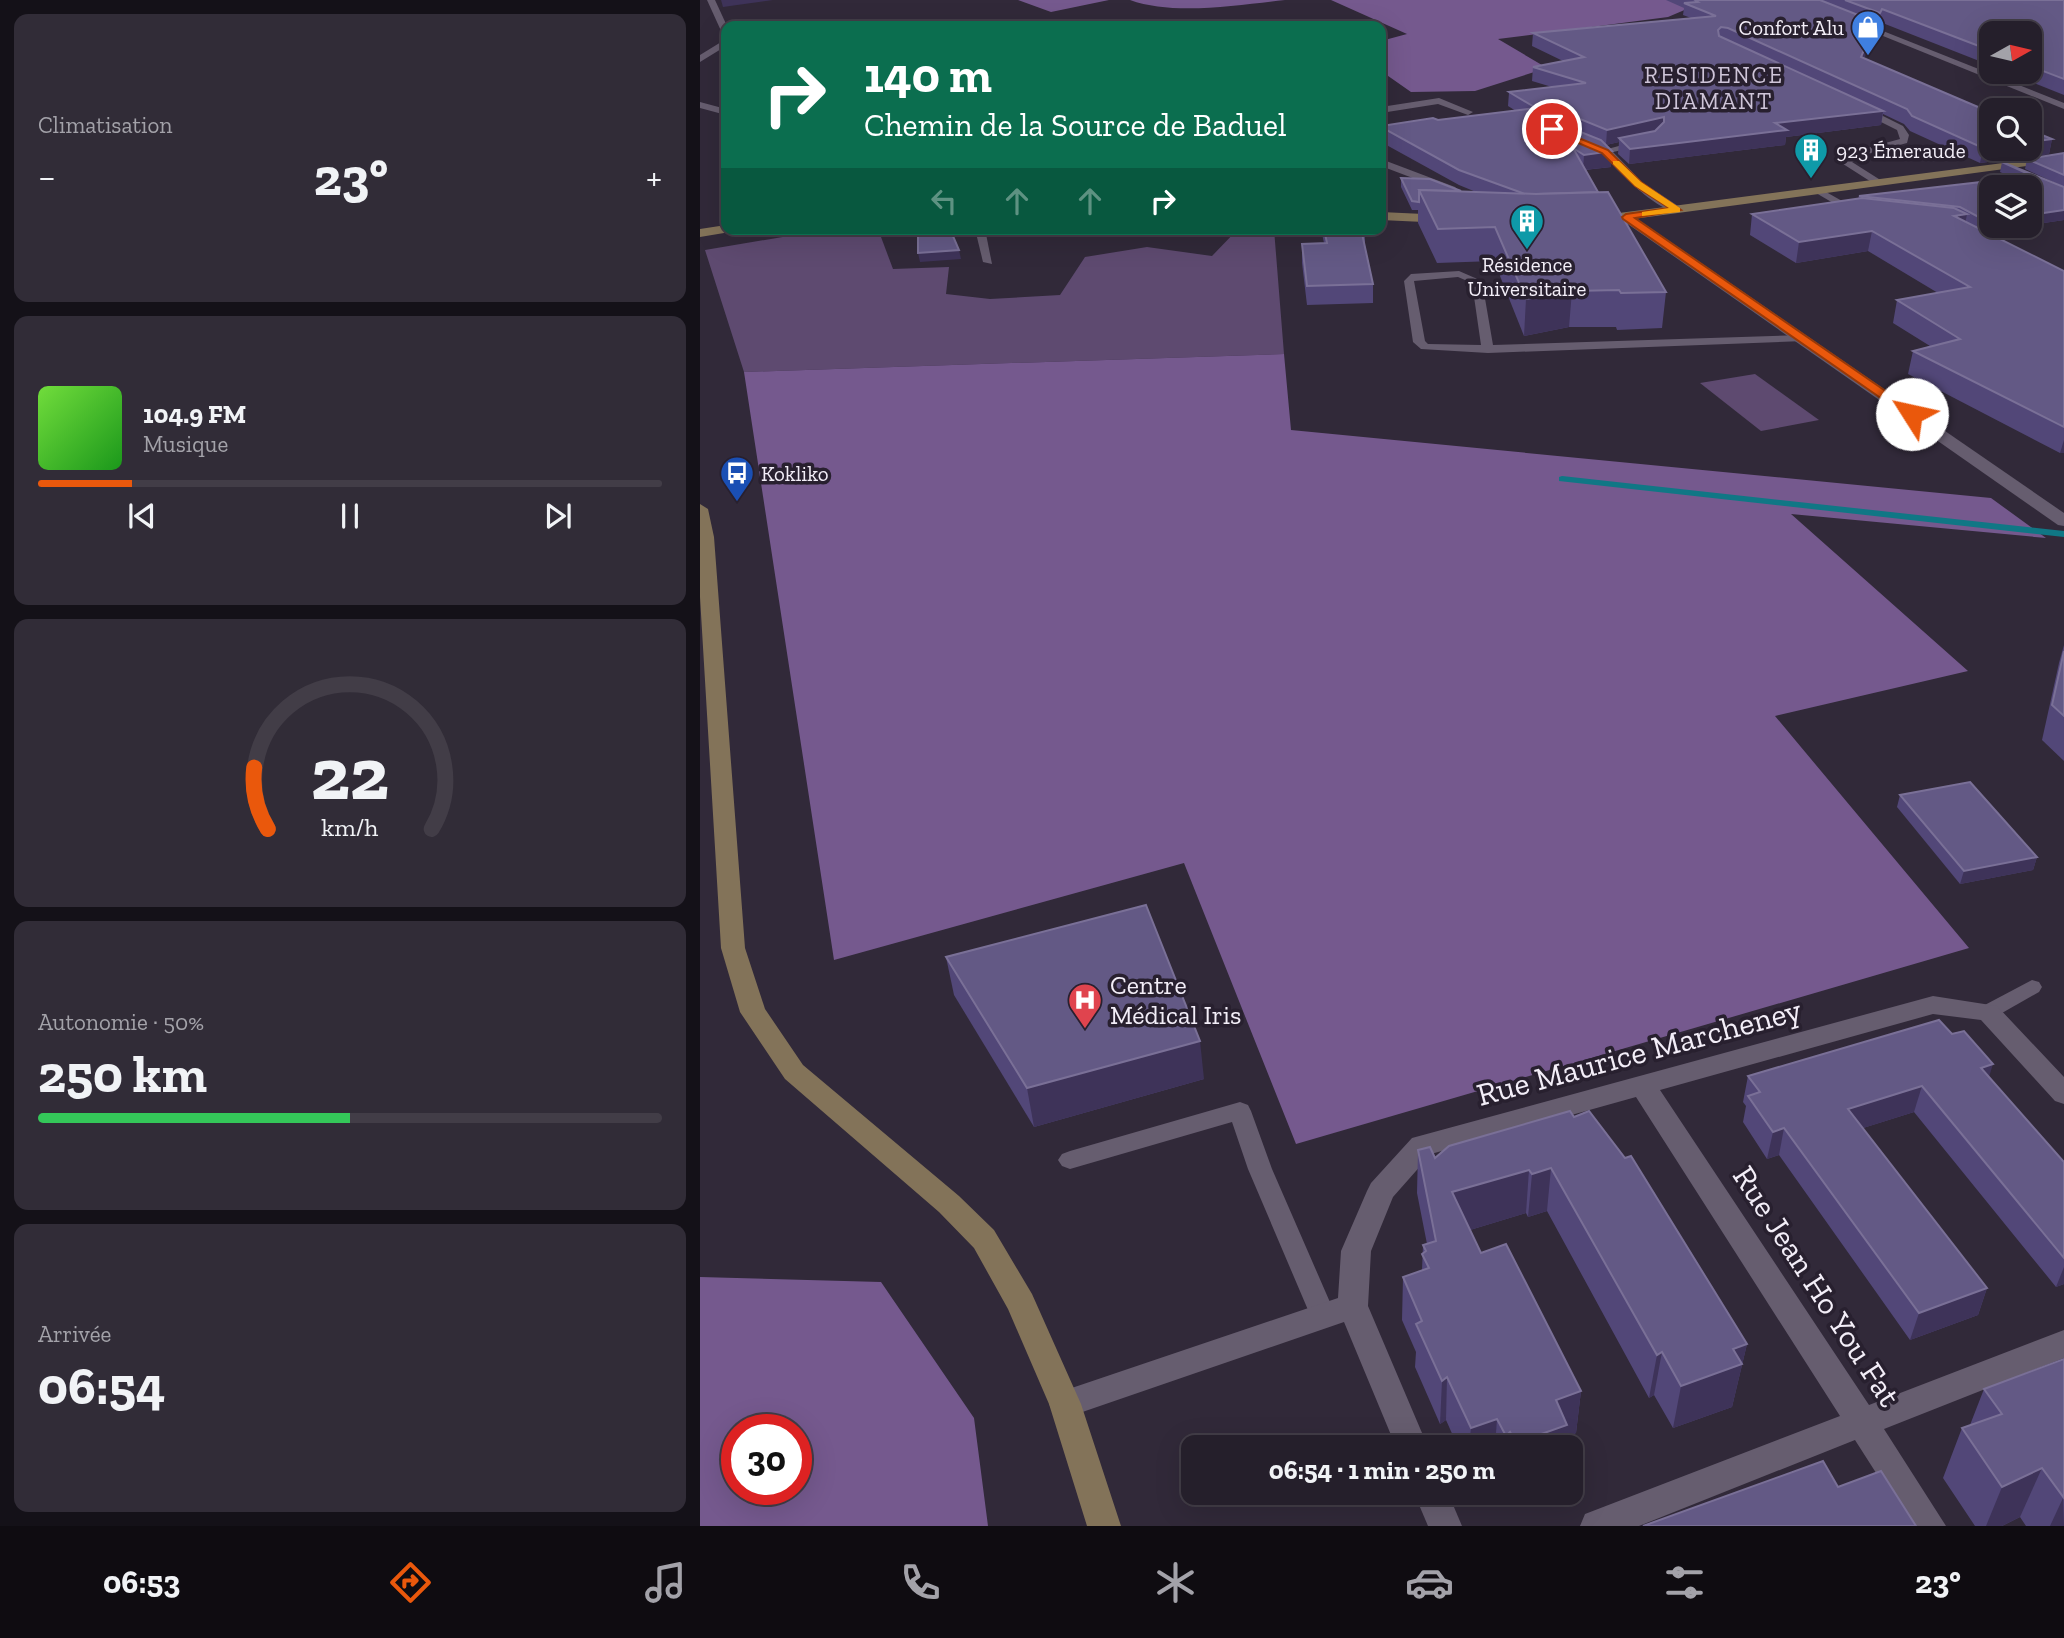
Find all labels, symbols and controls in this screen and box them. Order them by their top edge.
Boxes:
shop icon: Confort Alu [1849,8,1887,57]
place label: Confort Alu [1739,15,1844,40]
north arrow [1979,21,2042,84]
map controls [1979,21,2042,238]
text: 140 m [864,46,992,105]
icon: right [749,49,840,140]
district label: RESIDENCE DIAMANT [1644,61,1784,115]
button: search [1979,98,2042,161]
pin [1522,99,1582,159]
text: Chemin de la Source de Baduel [864,106,1287,144]
icon: arrive [1533,110,1571,148]
text: Climatisation [38,111,172,139]
building icon: 923 Émeraude [1792,131,1830,180]
place label: 923 Émeraude [1836,138,1966,163]
text: 23° [314,146,388,208]
text: − [38,154,56,200]
text: + [646,154,662,200]
button: layers [1979,175,2042,238]
icon: left [925,182,963,220]
icon: ahead [998,182,1036,220]
icon: ahead [1071,182,1109,220]
icon: right [1144,182,1182,220]
building icon: Résidence Universitaire [1508,202,1546,251]
place label: Résidence Universitaire [1468,252,1587,301]
position arrow [1875,377,1949,451]
text: 104.9 FM [143,398,246,430]
text: Musique [143,430,228,458]
bus stop icon: Kokliko [718,454,756,503]
place label: Kokliko [761,461,829,486]
icon: previous [123,497,161,535]
icon: pause [331,497,369,535]
icon: next [539,497,577,535]
text: 22 [311,730,389,818]
text: km/h [321,812,379,842]
place label: Centre Médical Iris [1110,969,1241,1031]
hospital icon: Centre Médical Iris [1066,981,1104,1030]
street label: Rue Maurice Marcheney [1473,990,1806,1114]
text: Autonomie · 50% [38,1008,204,1036]
text: 250 km [38,1043,207,1105]
street label: Rue Jean Ho You Fat [1725,1159,1909,1413]
text: Arrivée [38,1320,111,1348]
text: 06:54 [38,1355,166,1417]
speed limit sign: 30 [721,1414,812,1505]
text: 06:54 · 1 min · 250 m [1269,1454,1495,1486]
icon: directions [386,1558,435,1607]
icon: music [641,1558,690,1607]
icon: phone [896,1558,945,1607]
icon: climate [1151,1558,1200,1607]
icon: car [1405,1558,1454,1607]
icon: filters [1660,1558,1709,1607]
text: 06:53 [103,1563,180,1601]
text: 23° [1915,1563,1961,1601]

